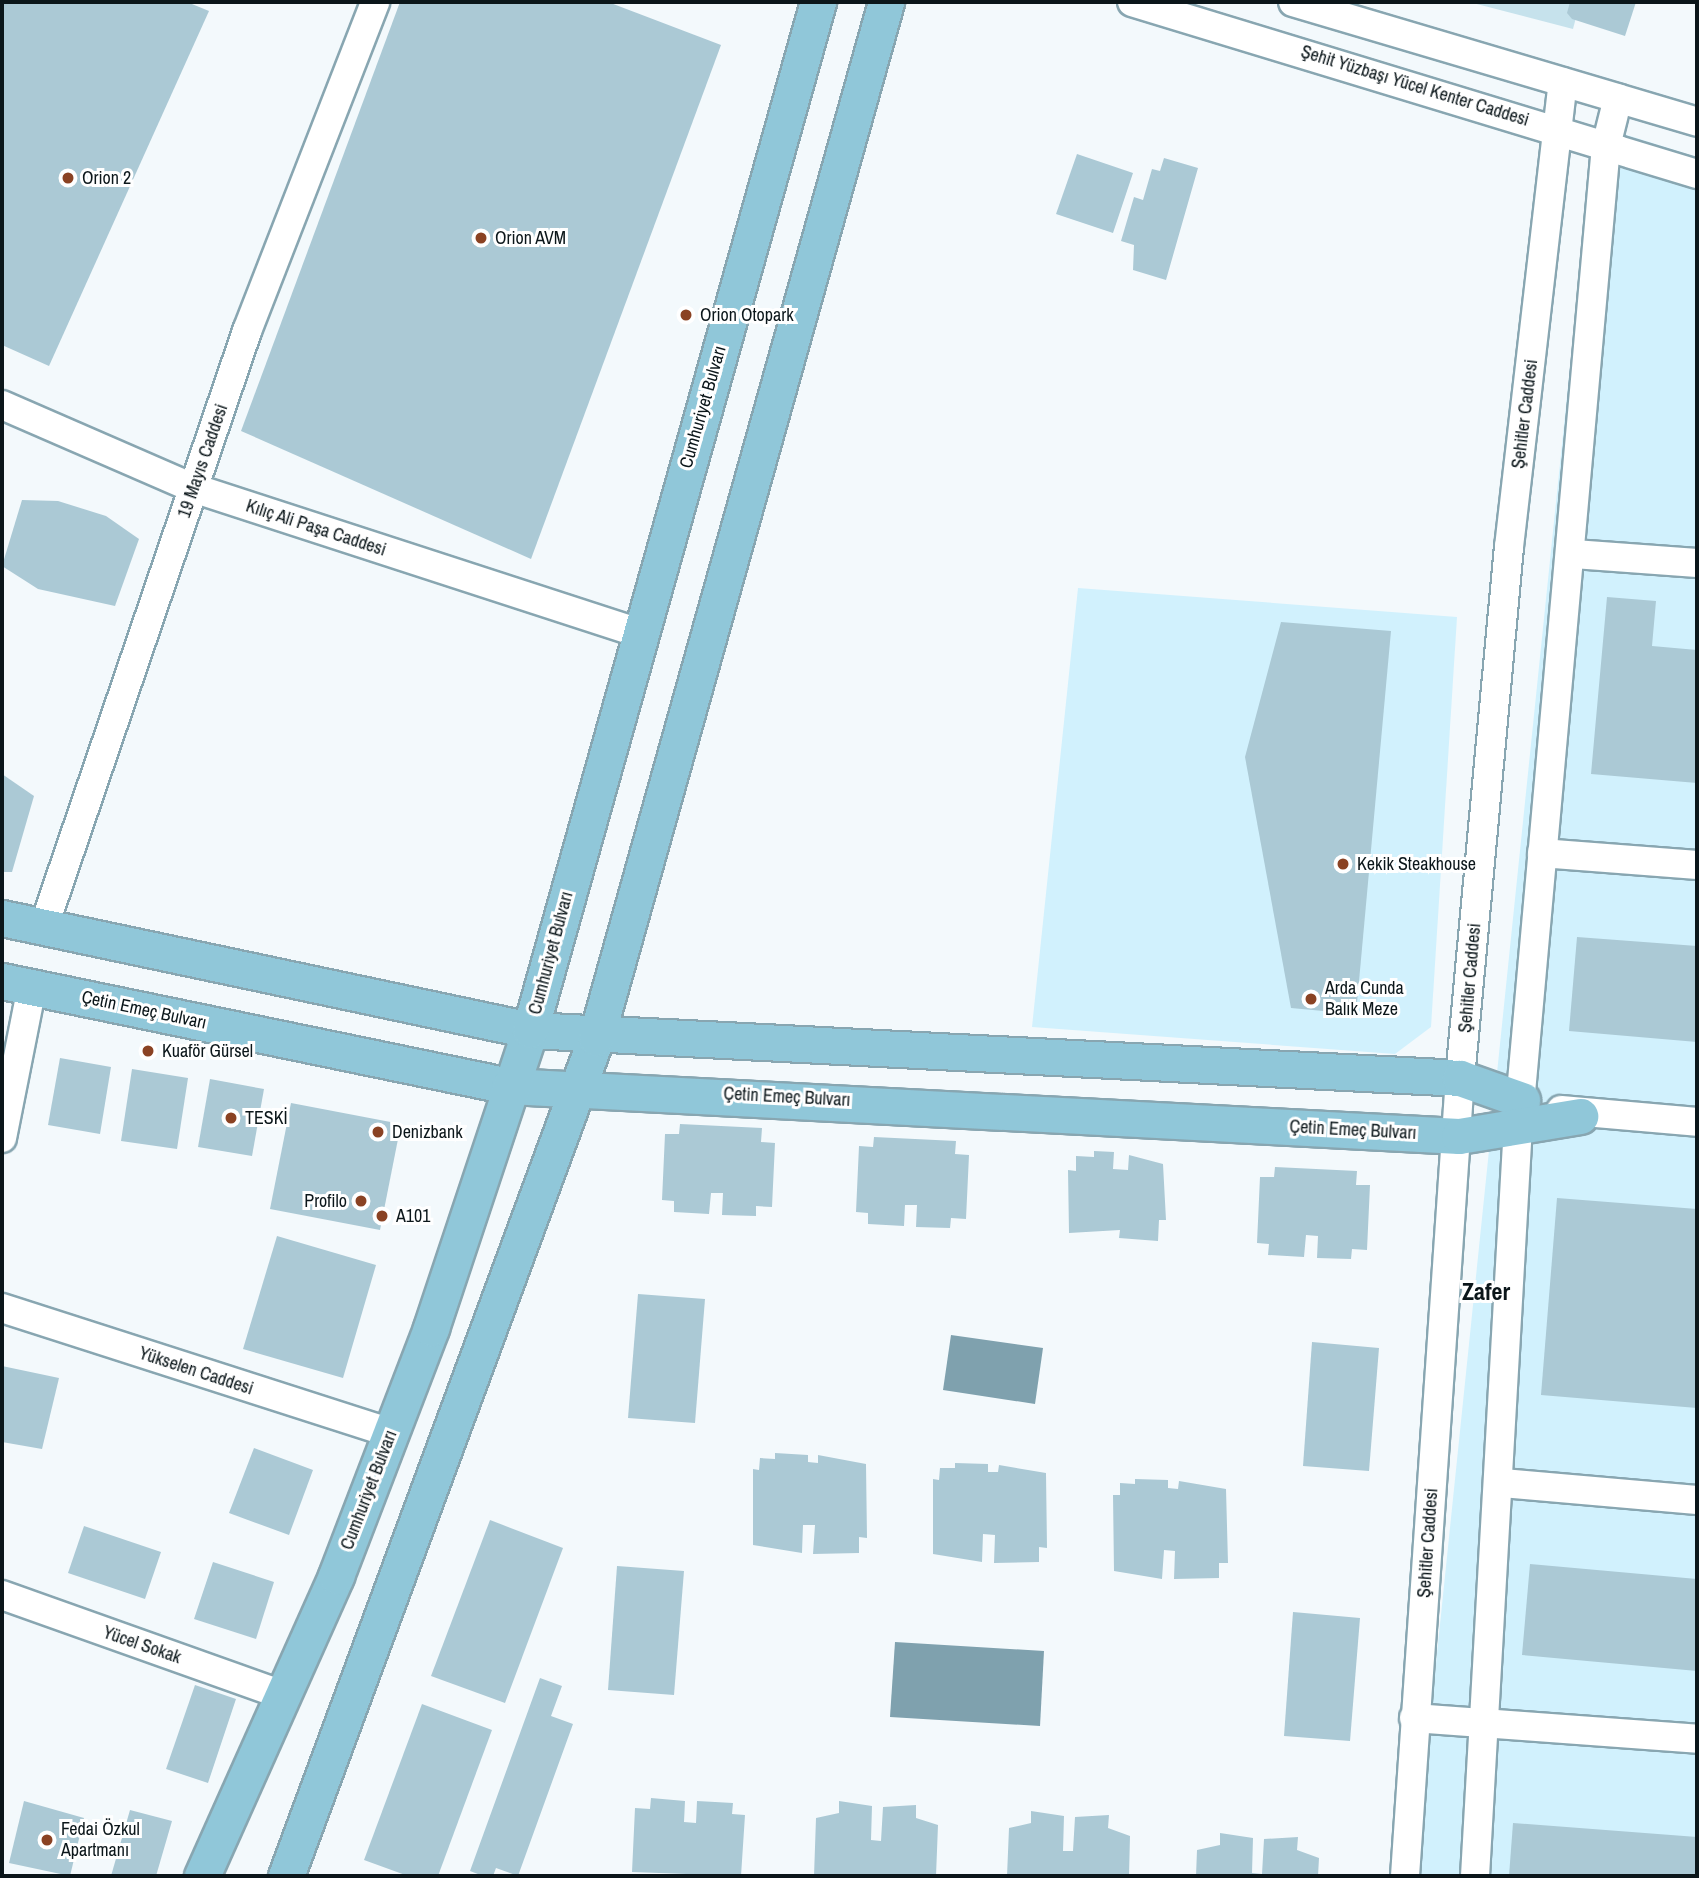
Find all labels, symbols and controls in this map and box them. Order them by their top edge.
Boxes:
street label: Şehit Yüzbaşı Yücel Kenter Caddesi [1298,41,1532,131]
place label: Orion 2 [82,167,131,189]
marker: Orion 2 [60,170,76,186]
place label: Orion AVM [495,227,567,249]
marker: Orion AVM [473,230,489,246]
place label: Orion Otopark [700,304,794,326]
marker: Orion Otopark [678,307,694,323]
street label: Cumhuriyet Bulvarı [675,343,731,471]
street label: Şehitler Caddesi [1508,358,1542,470]
street label: 19 Mayıs Caddesi [173,401,233,521]
street label: Kılıç Ali Paşa Caddesi [243,495,389,561]
place label: Kekik Steakhouse [1357,853,1476,875]
marker: Kekik Steakhouse [1335,856,1351,872]
street label: Cumhuriyet Bulvarı [524,889,578,1017]
street label: Şehitler Caddesi [1454,922,1486,1034]
place label: Arda Cunda Balık Meze [1325,978,1404,1020]
street label: Çetin Emeç Bulvarı [80,986,208,1034]
marker: Arda Cunda Balık Meze [1303,991,1319,1007]
place label: Kuaför Gürsel [162,1040,253,1062]
marker: Kuaför Gürsel [140,1043,156,1059]
street label: Çetin Emeç Bulvarı [723,1083,851,1111]
place label: TESKİ [245,1107,288,1129]
marker: TESKİ [223,1110,239,1126]
street label: Çetin Emeç Bulvarı [1289,1116,1417,1144]
place label: Denizbank [392,1121,463,1143]
marker: Denizbank [370,1124,386,1140]
place label: Profilo [304,1190,347,1212]
marker: Profilo [353,1193,369,1209]
place label: A101 [396,1205,430,1227]
marker: A101 [374,1208,390,1224]
district label: Zafer [1462,1278,1510,1306]
street label: Yükselen Caddesi [136,1342,256,1400]
street label: Cumhuriyet Bulvarı [336,1427,402,1553]
street label: Şehitler Caddesi [1413,1487,1443,1599]
street label: Yücel Sokak [100,1622,184,1668]
place label: Fedai Özkul Apartmanı [61,1819,140,1862]
marker: Fedai Özkul Apartmanı [39,1832,55,1848]

